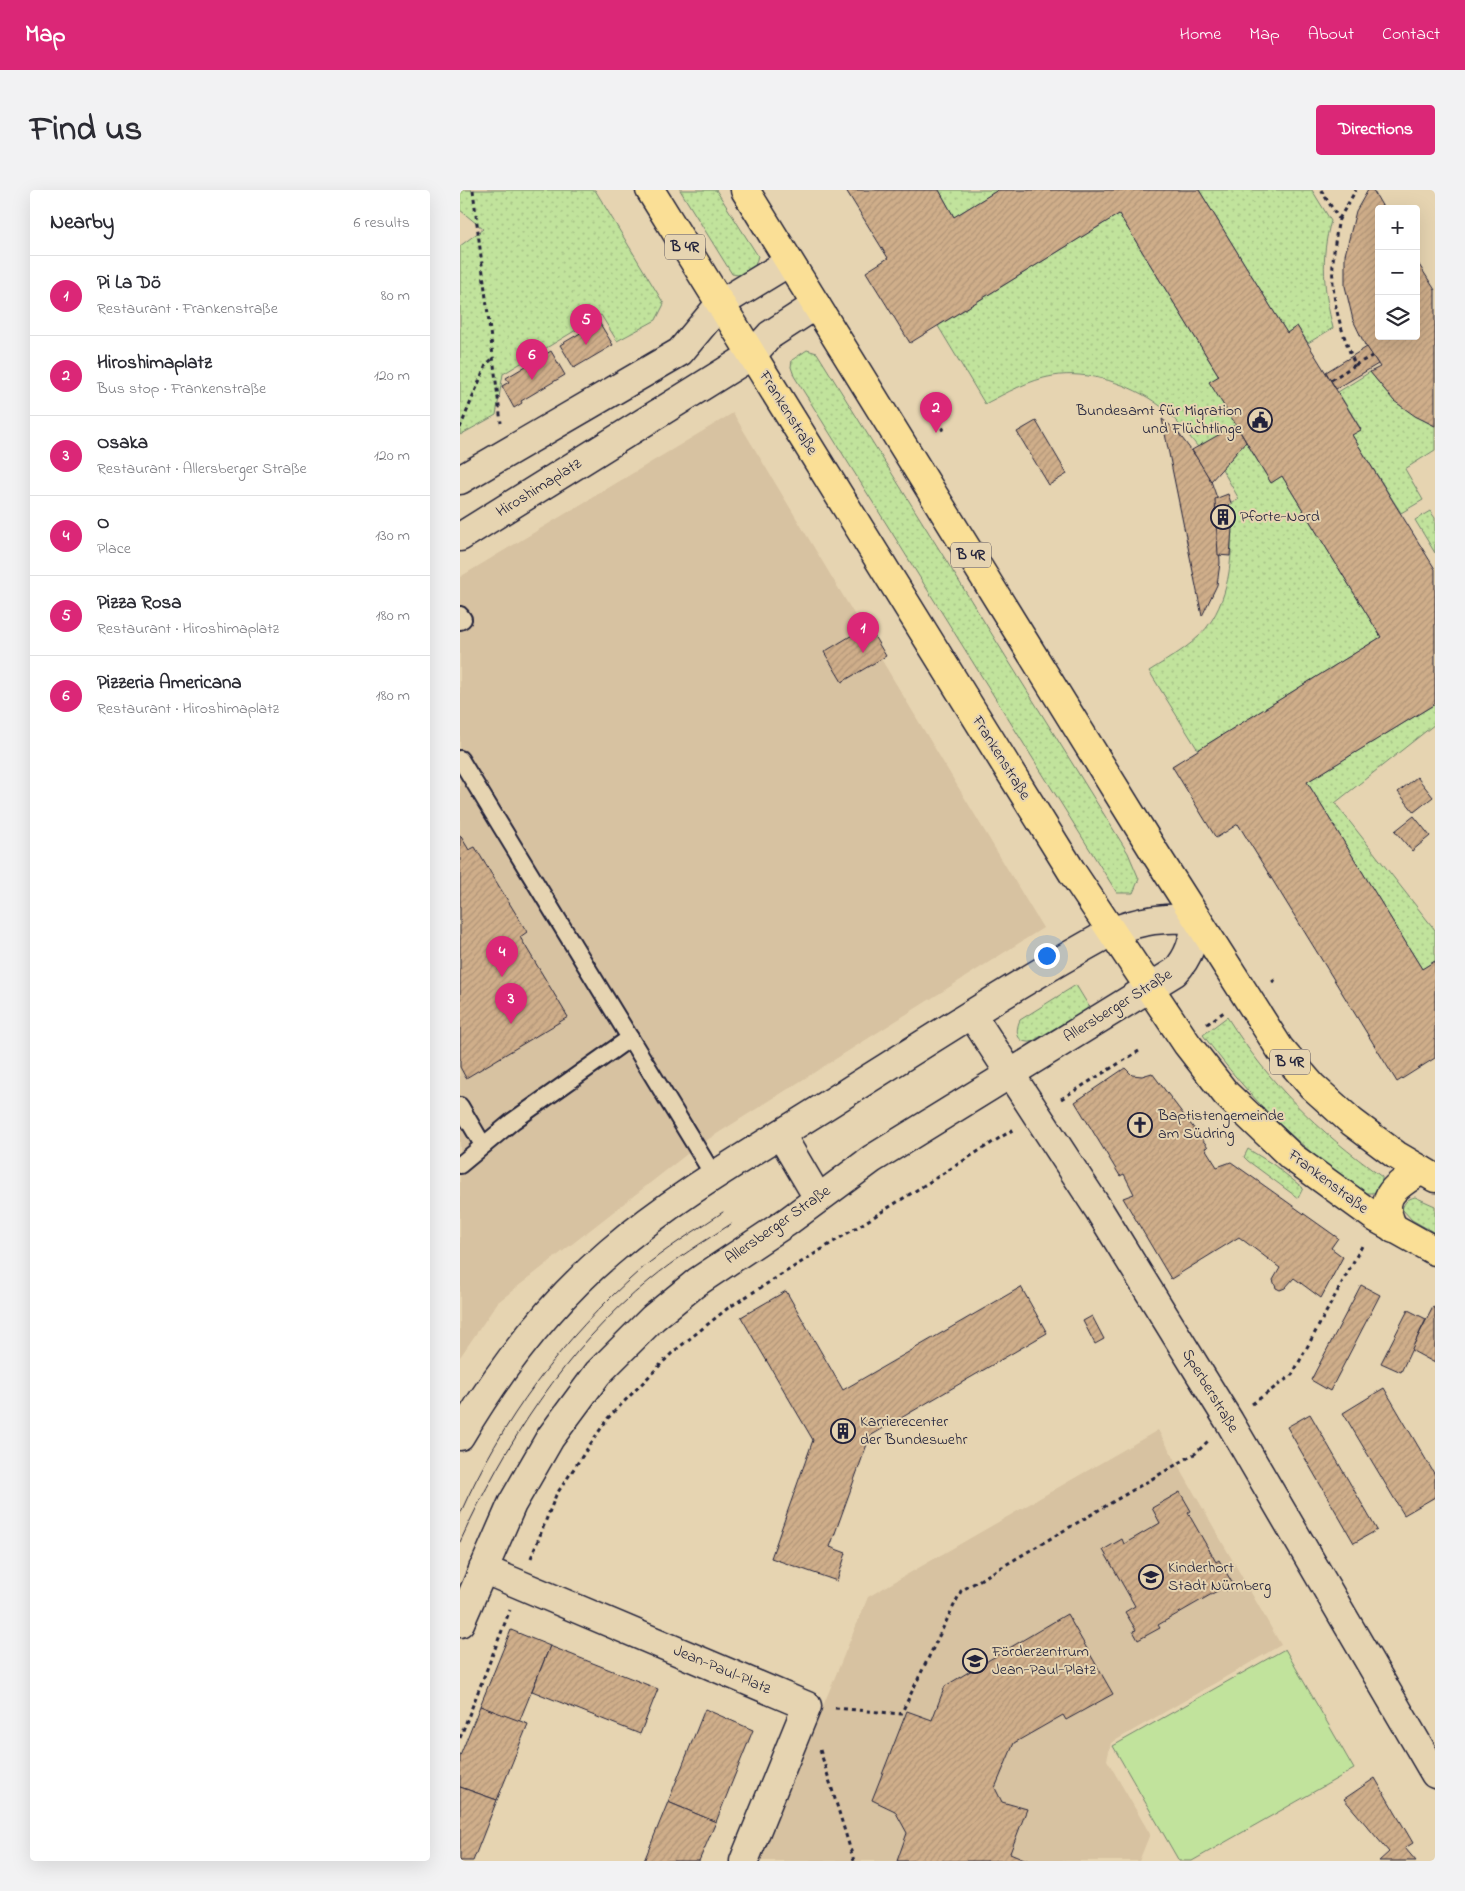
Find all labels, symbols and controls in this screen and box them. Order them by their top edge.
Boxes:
text: Map [25,18,66,53]
text: Home [1180,22,1221,48]
text: Map [1249,22,1280,48]
text: About [1308,22,1354,48]
text: Contact [1382,22,1440,48]
text: Find us [30,105,142,156]
button: Directions [1316,105,1435,155]
map controls [1375,205,1420,340]
button: + [1375,205,1420,250]
text: Nearby [50,208,114,238]
text: 6 results [353,211,410,235]
road number: B 4R [665,234,705,260]
button: − [1375,250,1420,295]
text: Pi La Dö [97,270,161,297]
text: 1 [63,284,69,308]
text: 80 m [381,284,410,308]
button: layers [1375,295,1420,340]
text: Restaurant · Frankenstraße [97,297,278,321]
pin: 5 [570,304,602,345]
pin: 6 [516,339,548,380]
text: Hiroshimaplatz [97,350,212,377]
text: 2 [62,364,70,388]
text: 120 m [374,364,410,388]
street label: Frankenstraße [752,365,824,460]
text: Bus stop · Frankenstraße [97,377,266,401]
pin: 2 [920,392,952,433]
place label: Bundesamt für Migration und Flüchtlinge [1075,399,1243,441]
public building icon: Bundesamt für Migration und Flüchtlinge [1247,407,1273,433]
text: Osaka [97,430,148,457]
text: 3 [63,444,69,468]
text: 120 m [374,444,410,468]
street label: Hiroshimaplatz [492,452,587,524]
text: Restaurant · Allersberger Straße [97,457,307,481]
building icon: Pforte-Nord [1210,504,1236,530]
place label: Pforte-Nord [1240,505,1320,529]
text: O [97,510,109,537]
text: 4 [63,524,69,548]
text: 130 m [375,524,410,548]
text: Place [97,537,131,561]
road number: B 4R [951,542,991,568]
text: Pizza Rosa [97,590,182,617]
text: 5 [61,604,71,628]
text: 180 m [376,604,410,628]
pin: 1 [847,612,879,653]
text: Restaurant · Hiroshimaplatz [97,617,279,641]
text: Pizzeria Americana [97,670,242,697]
text: 6 [62,684,70,708]
text: 180 m [376,684,410,708]
text: Restaurant · Hiroshimaplatz [97,697,279,721]
street label: Frankenstraße [965,710,1037,805]
pin: 4 [486,936,518,977]
your location [1034,943,1060,969]
street label: Allersberger Straße [1059,962,1178,1049]
pin: 3 [495,983,527,1024]
road number: B 4R [1270,1050,1310,1074]
place label: Baptistengemeinde am Südring [1157,1104,1285,1146]
church icon: Baptistengemeinde am Südring [1127,1112,1153,1138]
street label: Frankenstraße [1282,1143,1374,1221]
street label: Allersberger Straße [720,1179,836,1270]
street label: Sperberstraße [1175,1344,1245,1438]
place label: Karrierecenter der Bundeswehr [860,1410,967,1452]
building icon: Karrierecenter der Bundeswehr [830,1418,856,1444]
place label: Kinderhort Stadt Nürnberg [1168,1556,1271,1598]
school or university icon: Kinderhort Stadt Nürnberg [1138,1564,1164,1590]
street label: Jean-Paul-Platz [669,1639,775,1701]
place label: Förderzentrum Jean-Paul-Platz [991,1640,1096,1682]
school or university icon: Förderzentrum Jean-Paul-Platz [962,1648,988,1674]

